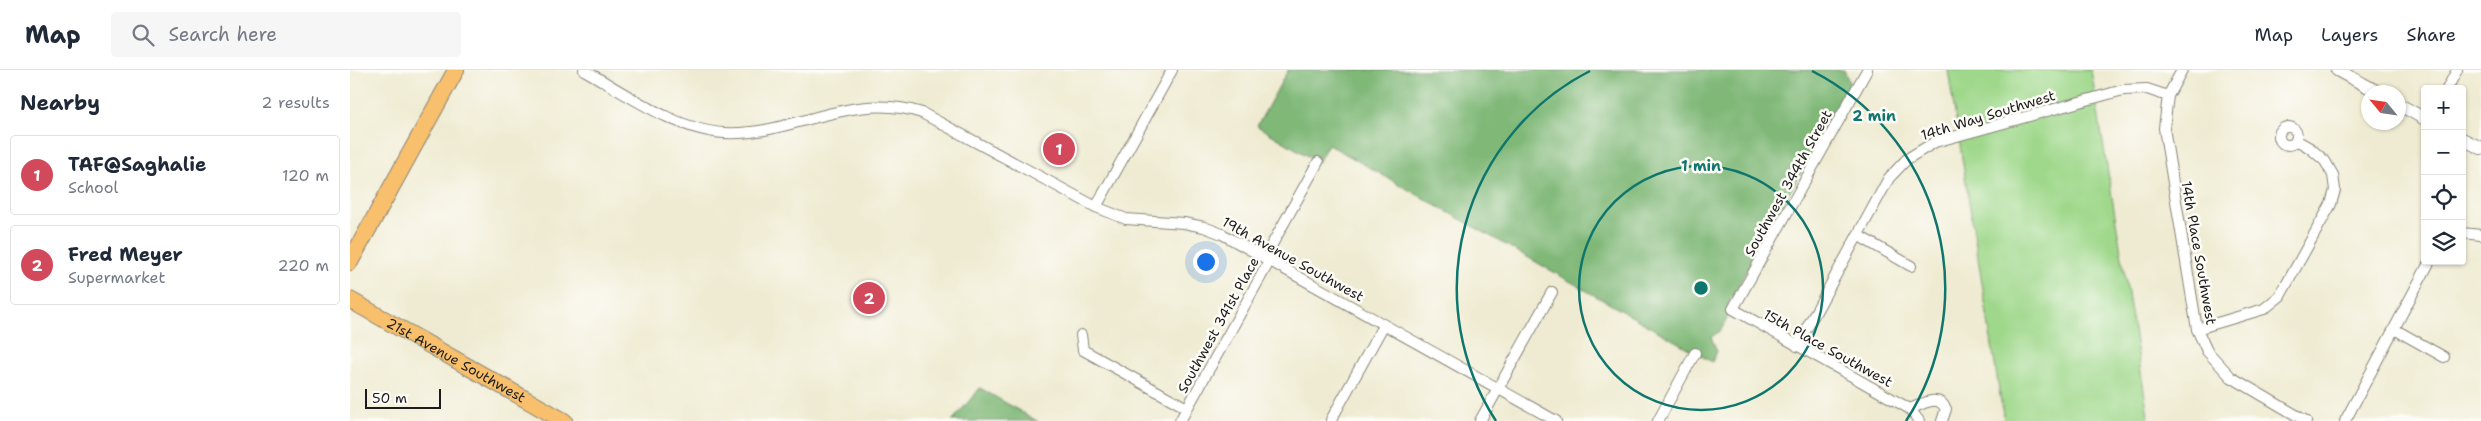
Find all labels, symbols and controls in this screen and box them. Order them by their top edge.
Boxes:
search box [111,12,461,57]
text: Map [25,19,81,51]
icon: search [129,21,157,49]
text: Search here [169,22,277,47]
text: Map [2255,23,2293,47]
text: Layers [2321,23,2378,47]
text: Share [2406,23,2456,47]
north arrow [2361,85,2406,130]
map controls [2421,85,2466,265]
button: + [2421,85,2466,130]
street label: 14th Way Southwest [1919,86,2057,144]
text: Nearby [20,89,100,117]
text: 2 results [261,92,330,113]
text: 2 min [1852,106,1896,126]
street label: Southwest 344th Street [1740,107,1836,259]
pin: 1 [1043,130,1075,168]
button: − [2421,130,2466,175]
text: TAF@Saghalie [68,152,206,177]
text: 1 min [1681,156,1721,176]
text: 1 [33,165,41,186]
text: 120 m [282,165,329,186]
button: locate [2421,175,2466,220]
text: School [68,177,118,198]
street label: 14th Place Southwest [2177,180,2221,326]
street label: 19th Avenue Southwest [1219,212,1367,306]
button: layers [2421,220,2466,265]
text: Fred Meyer [68,242,183,267]
your location [1193,249,1219,275]
street label: Southwest 341st Place [1173,254,1263,396]
text: 2 [31,255,43,276]
text: 220 m [277,255,329,276]
text: Supermarket [68,267,165,288]
pin: 2 [853,279,885,317]
centre of rings [1692,279,1710,297]
street label: 15th Place Southwest [1760,305,1896,391]
street label: 21st Avenue Southwest [383,314,529,407]
scale bar [365,386,441,409]
text: 50 m [372,389,407,407]

